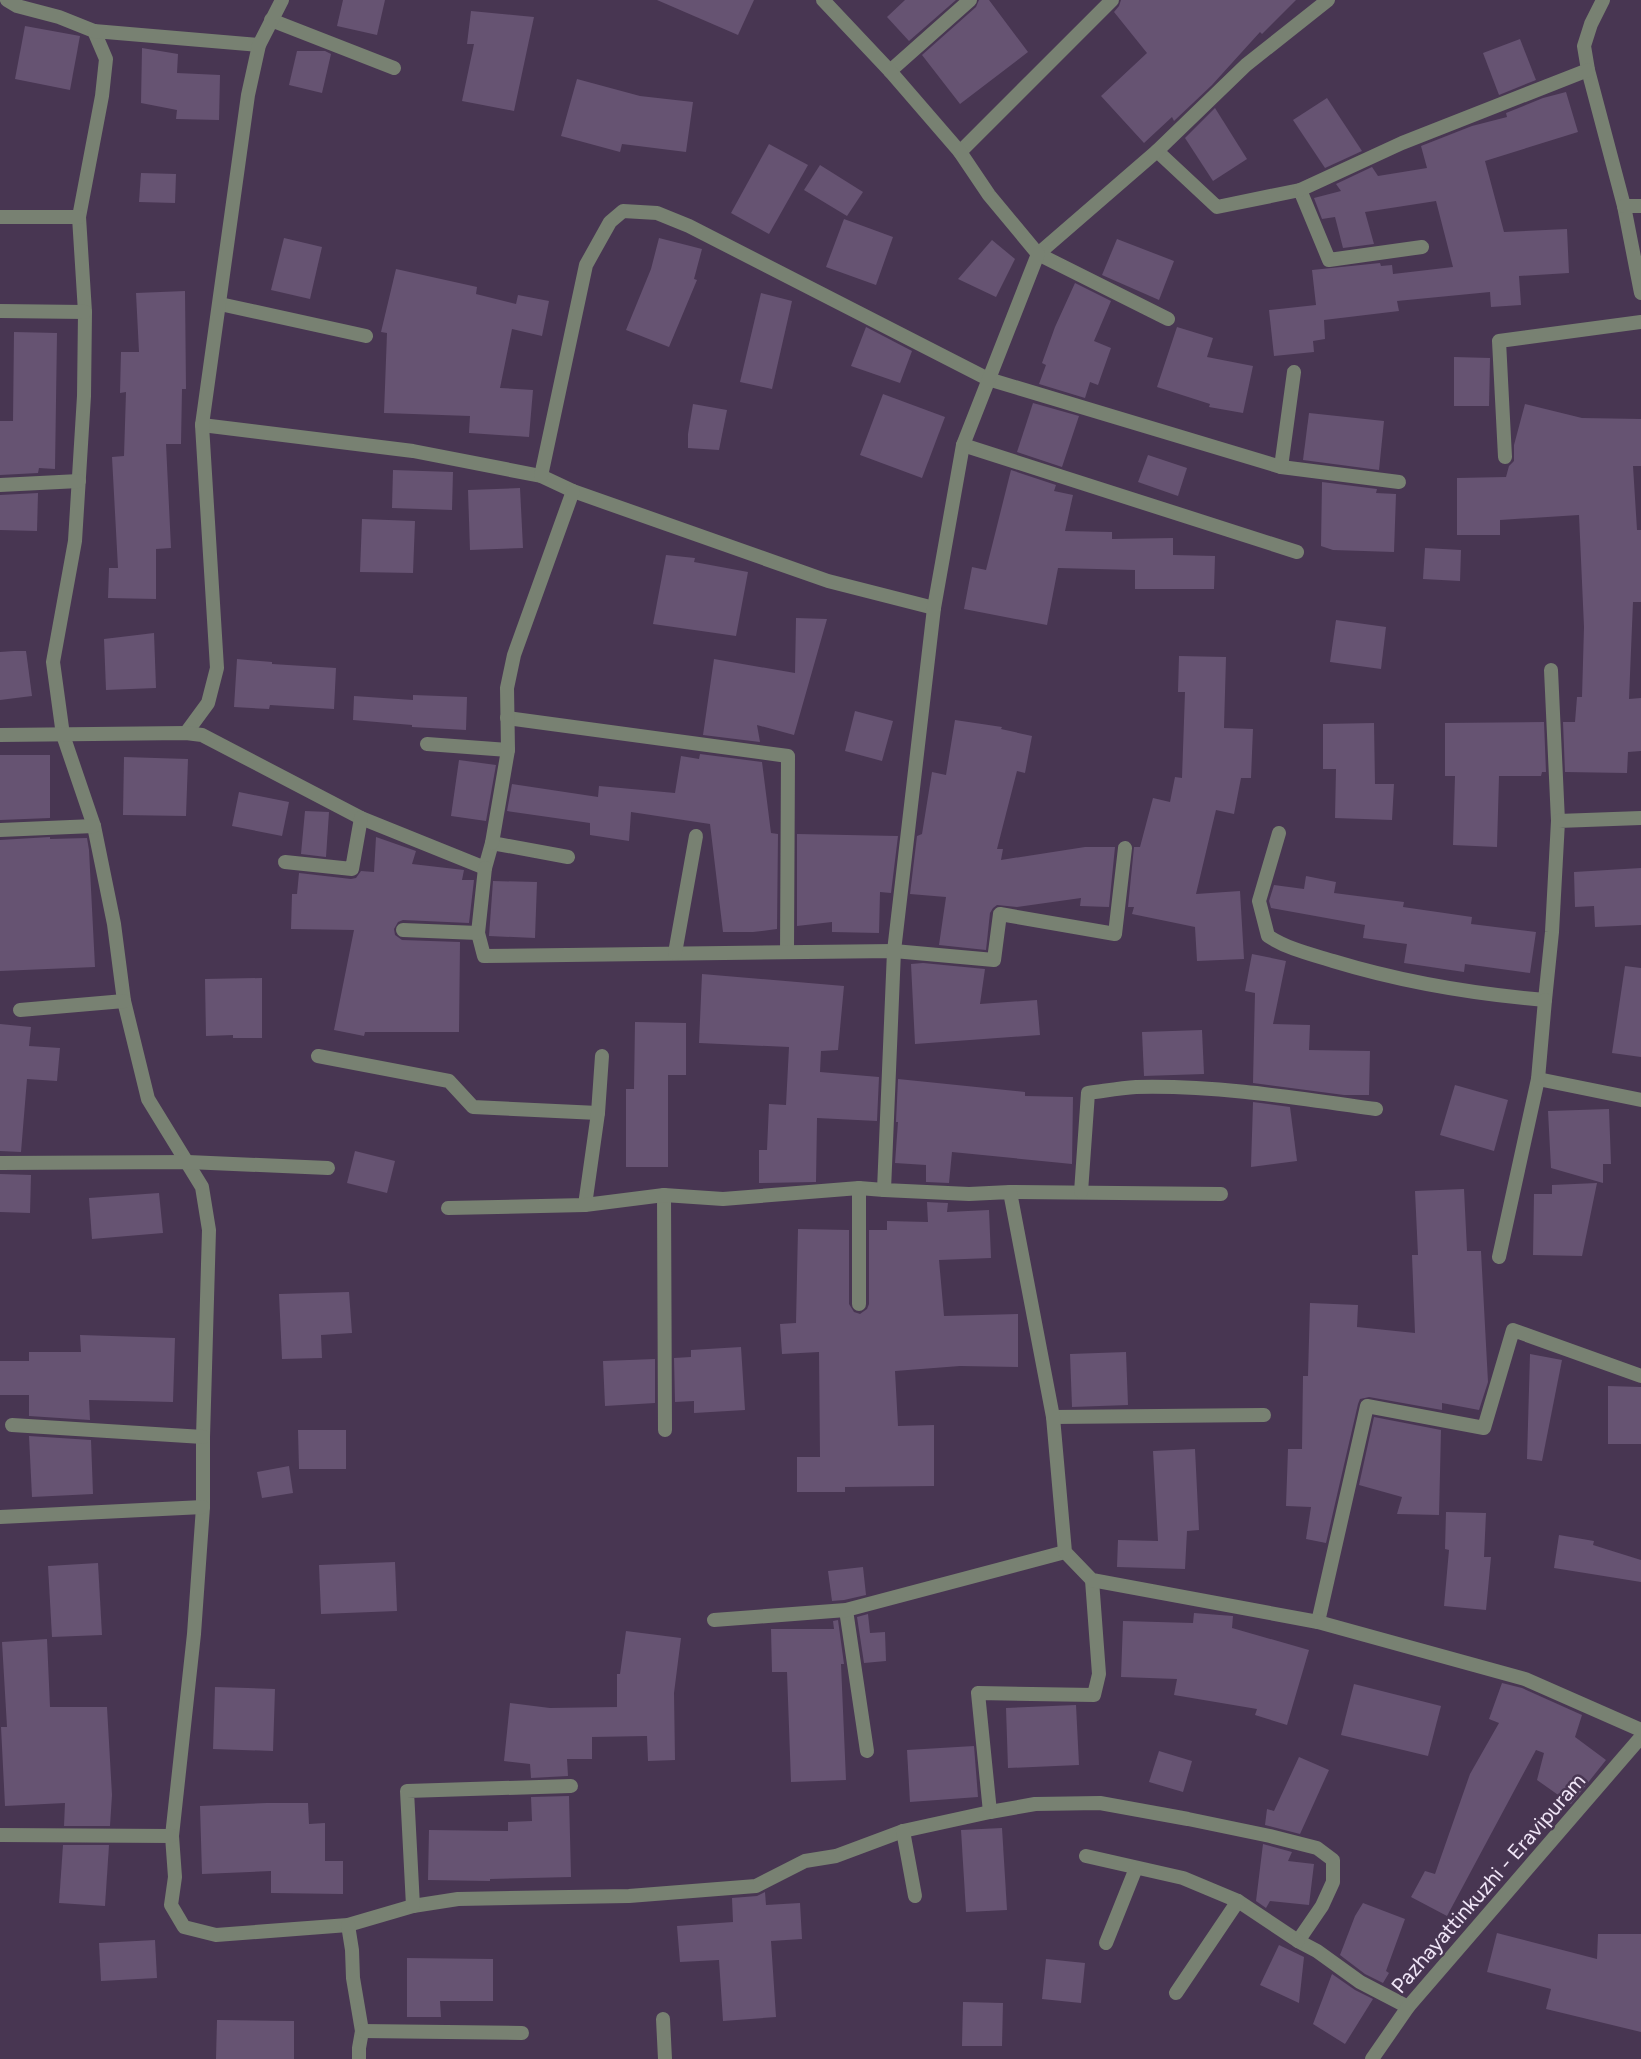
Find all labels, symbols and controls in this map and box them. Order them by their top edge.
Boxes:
street label: Pazhayattinkuzhi - Eravipuram [1386,1768,1590,1998]

